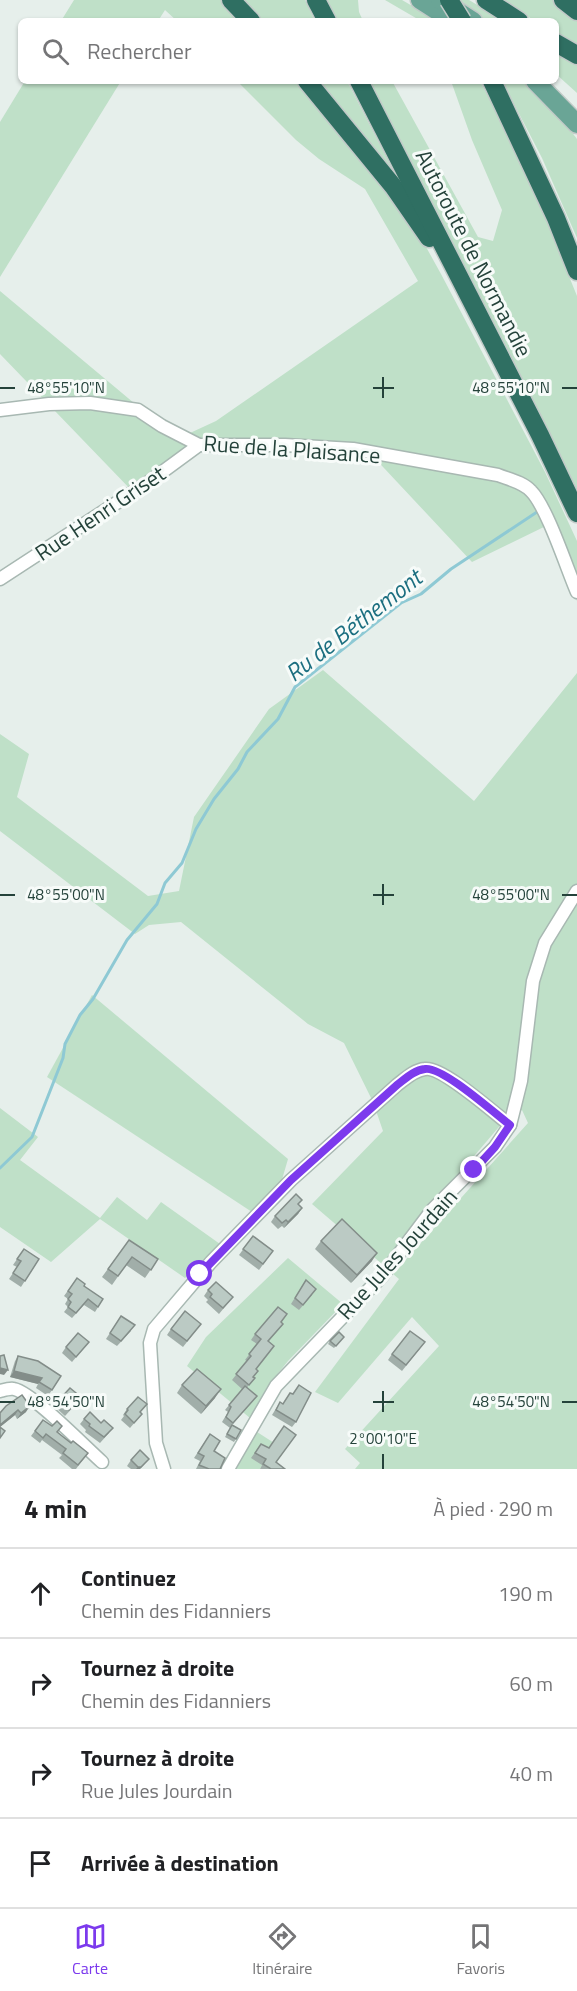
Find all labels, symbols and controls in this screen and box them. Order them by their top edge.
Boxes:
search box [18,18,559,84]
text: Rechercher [87,34,192,68]
icon: search [39,35,72,68]
street label: Autoroute de Normandie [407,143,541,363]
text: 48°55'10"N [27,376,105,399]
text: 48°55'10"N [472,376,550,399]
street label: Rue de la Plaisance [202,426,382,472]
street label: Rue Henri Griset [28,457,172,569]
water label: Ru de Béthemont [277,558,432,690]
text: 48°55'00"N [27,883,105,906]
text: 48°55'00"N [472,883,550,906]
route end [460,1156,486,1182]
street label: Rue Jules Jourdain [329,1181,465,1327]
route start [186,1260,212,1286]
text: 48°54'50"N [27,1390,105,1413]
text: 48°54'50"N [472,1390,550,1413]
text: 2°00'10"E [349,1427,417,1450]
text: 4 min [24,1489,87,1528]
text: À pied · 290 m [433,1493,553,1524]
text: Continuez [81,1561,176,1595]
icon: ahead [24,1577,57,1610]
text: 190 m [498,1578,553,1609]
text: Chemin des Fidanniers [81,1595,271,1626]
text: Tournez à droite [81,1651,234,1685]
icon: right [24,1667,57,1700]
text: 60 m [509,1668,553,1699]
text: Chemin des Fidanniers [81,1685,271,1716]
text: Tournez à droite [81,1741,234,1775]
icon: right [24,1757,57,1790]
text: 40 m [509,1758,553,1789]
text: Rue Jules Jourdain [81,1775,232,1806]
text: Arrivée à destination [81,1846,279,1880]
icon: arrive [24,1847,57,1880]
tab: Carte [72,1920,108,1980]
tab: Itinéraire [252,1920,312,1980]
tab: Favoris [457,1920,505,1980]

